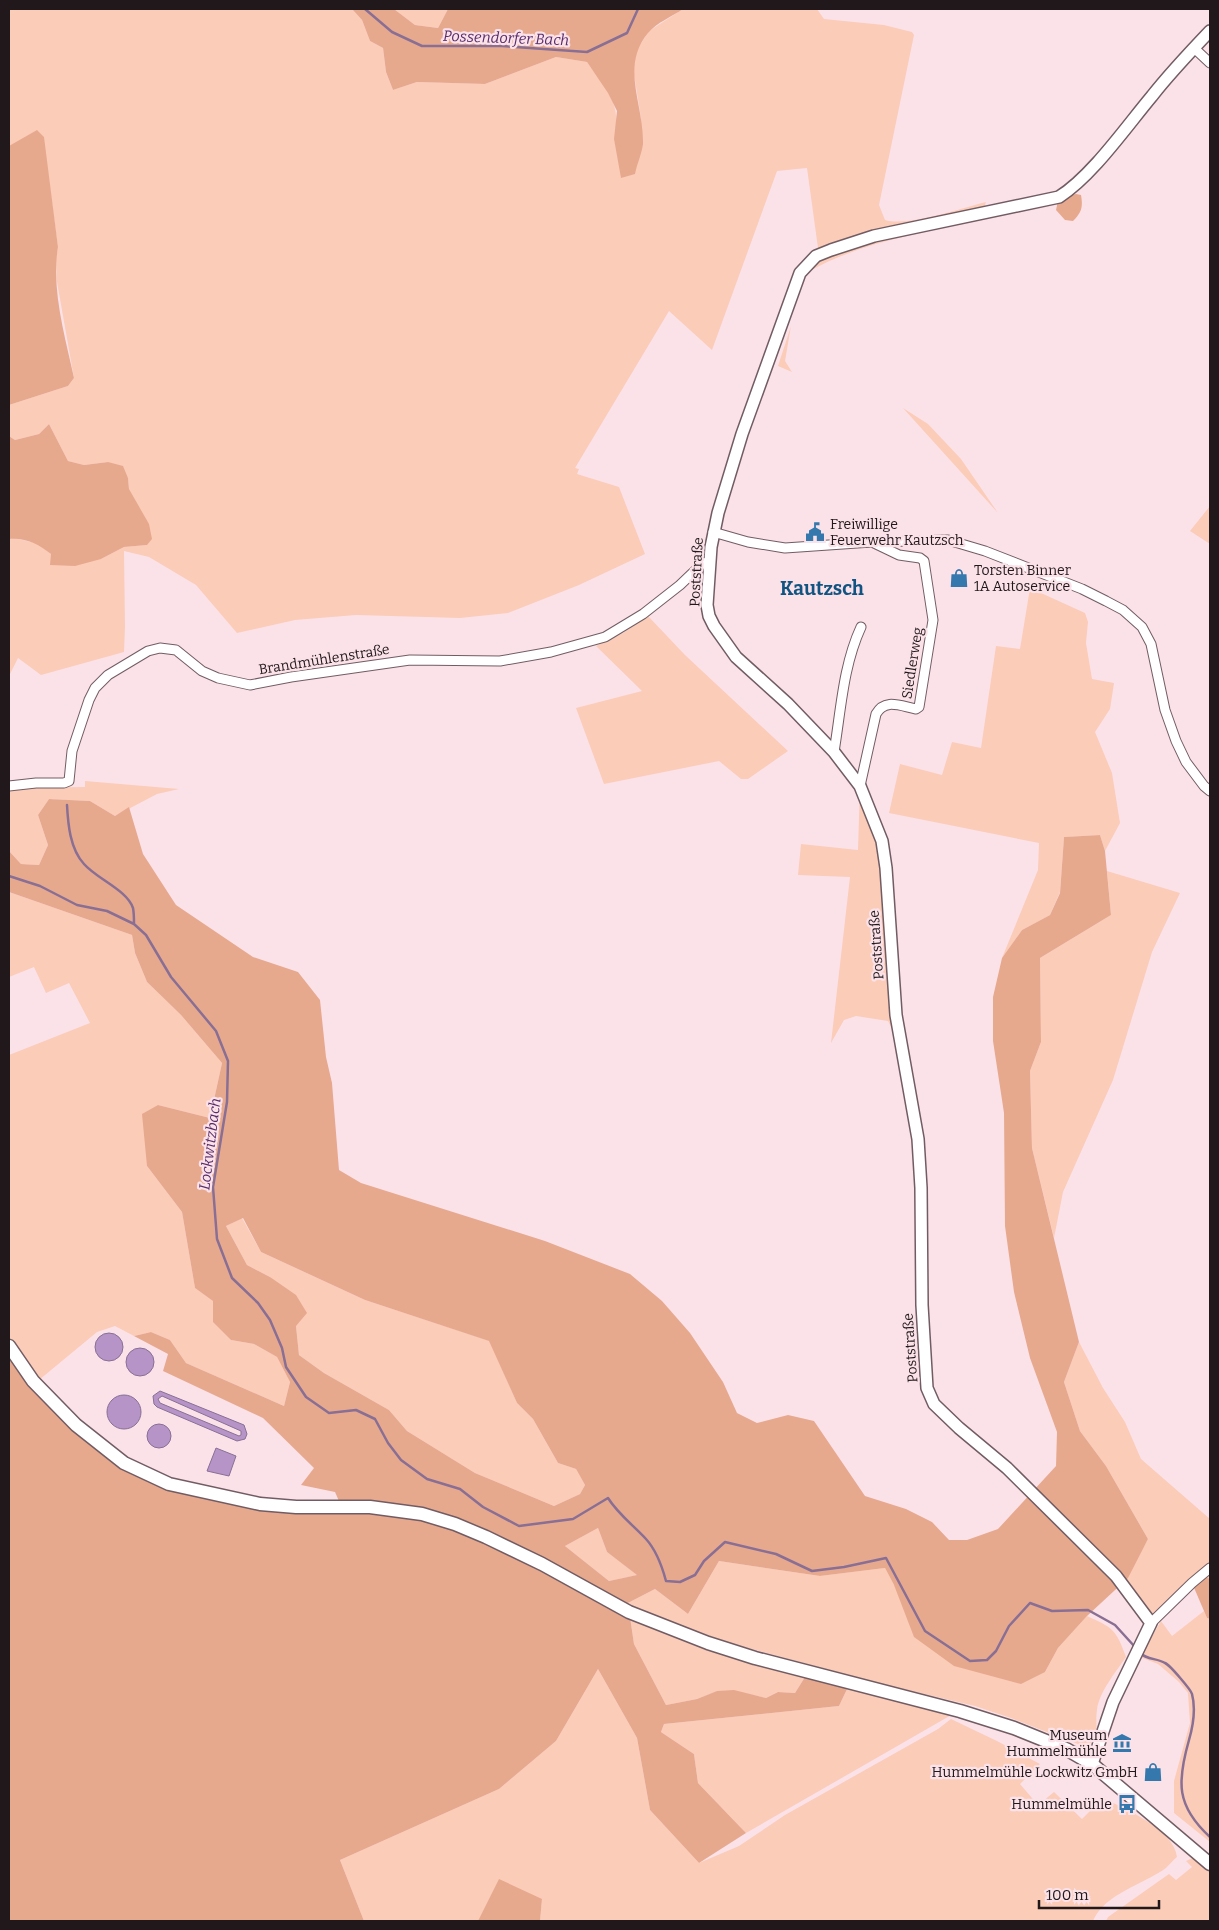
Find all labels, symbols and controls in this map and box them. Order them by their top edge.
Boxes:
water label: Possendorfer Bach [443,27,569,49]
place label: Freiwillige Feuerwehr Kautzsch [830,516,964,549]
public building icon: Freiwillige Feuerwehr Kautzsch [804,521,826,543]
street label: Poststraße [686,537,707,607]
place label: Torsten Binner 1A Autoservice [974,562,1071,595]
shop icon: Torsten Binner 1A Autoservice [948,567,970,589]
district label: Kautzsch [780,577,864,600]
street label: Siedlerweg [898,626,927,700]
street label: Brandmühlenstraße [257,641,391,678]
street label: Poststraße [866,910,887,980]
water label: Lockwitzbach [195,1097,225,1191]
street label: Poststraße [900,1313,921,1383]
place label: Museum Hummelmühle [1006,1727,1108,1760]
museum icon: Museum Hummelmühle [1111,1732,1133,1754]
shop icon: Hummelmühle Lockwitz GmbH [1142,1761,1164,1783]
place label: Hummelmühle Lockwitz GmbH [931,1764,1138,1781]
bus stop icon: Hummelmühle [1116,1793,1138,1815]
place label: Hummelmühle [1011,1796,1112,1813]
scale bar [1039,1878,1159,1910]
text: 100 m [1046,1886,1089,1904]

